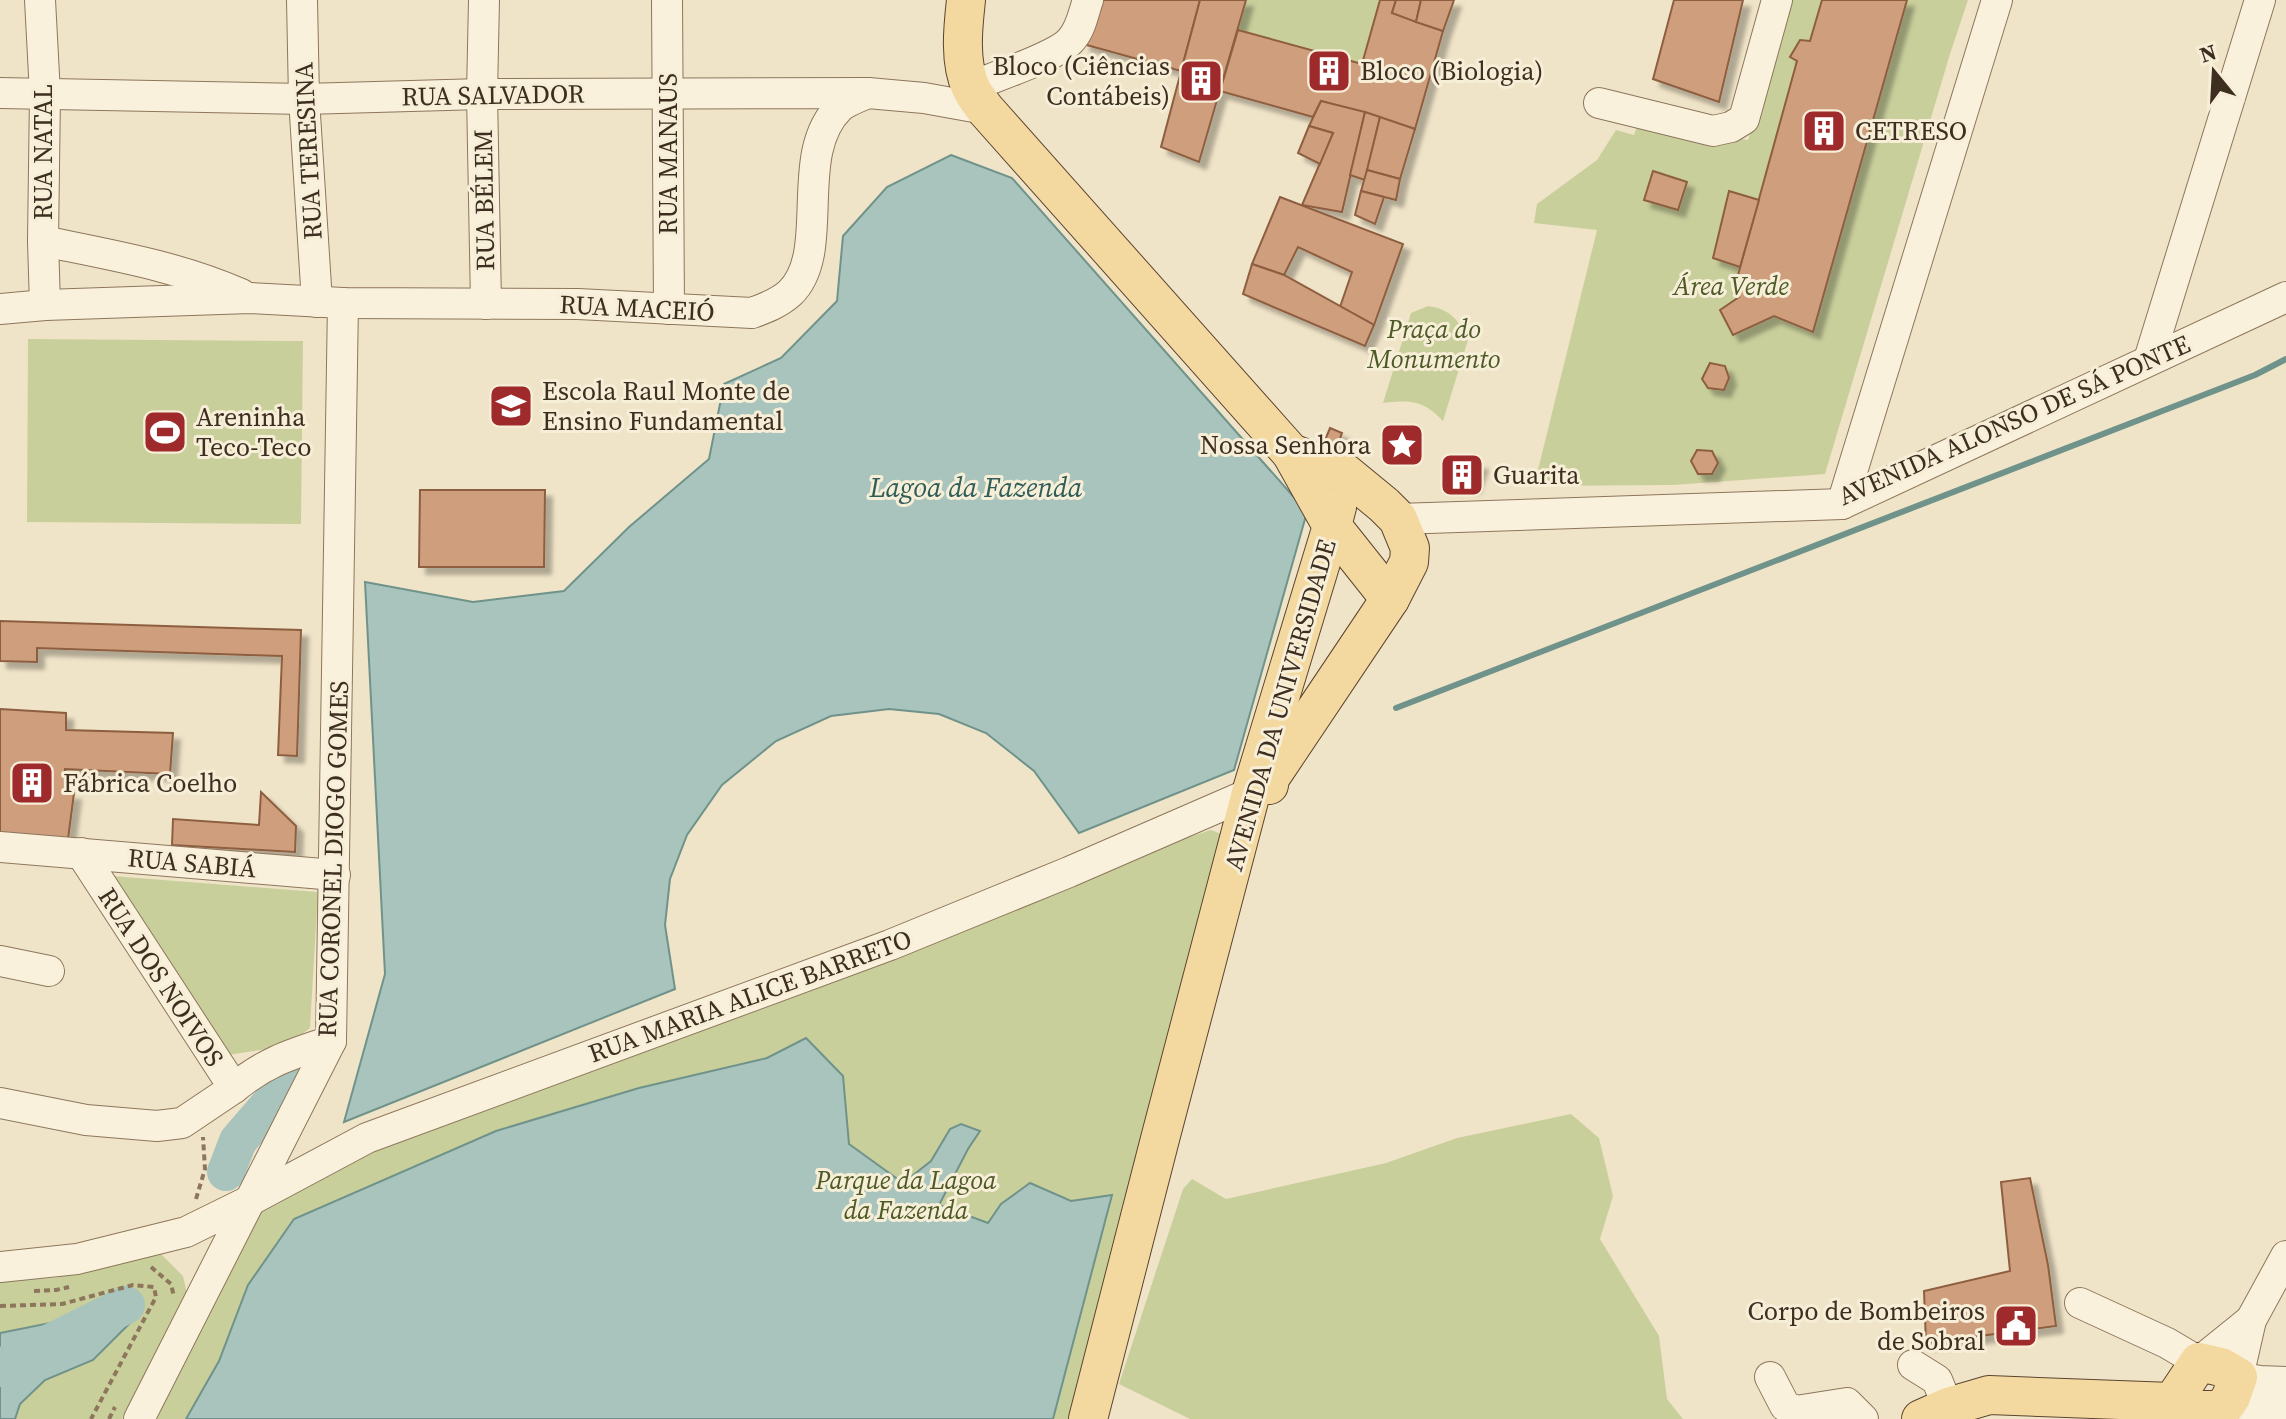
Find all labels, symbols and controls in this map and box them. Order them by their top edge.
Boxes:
north arrow [2174,32,2254,112]
text: N [2196,36,2220,70]
building icon: Bloco (Biologia) [1305,47,1353,95]
place label: Bloco (Ciências Contábeis) [992,48,1170,114]
place label: Bloco (Biologia) [1360,53,1543,89]
building icon: Bloco (Ciências Contábeis) [1177,57,1225,105]
street label: RUA TERESINA [285,61,331,241]
street label: RUA MANAUS [650,73,686,235]
street label: RUA SALVADOR [401,75,585,115]
street label: RUA NATAL [25,84,61,220]
building icon: CETRESO [1800,107,1848,155]
place label: CETRESO [1855,113,1967,149]
street label: RUA BÉLEM [465,129,503,271]
park label: Área Verde [1671,268,1789,304]
street label: RUA MACEIÓ [558,286,716,330]
park label: Praça do Monumento [1366,311,1501,377]
street label: AVENIDA ALONSO DE SÁ PONTE [1832,326,2196,514]
place label: Escola Raul Monte de Ensino Fundamental [542,373,790,439]
school or university icon: Escola Raul Monte de Ensino Fundamental [487,382,535,430]
place label: Areninha Teco-Teco [196,399,312,465]
sports icon: Areninha Teco-Teco [141,408,189,456]
place icon: Nossa Senhora [1378,421,1426,469]
place label: Nossa Senhora [1200,427,1372,463]
building icon: Guarita [1438,451,1486,499]
place label: Guarita [1493,457,1580,493]
water label: Lagoa da Fazenda [869,468,1083,506]
street label: AVENIDA DA UNIVERSIDADE [1215,535,1345,875]
street label: RUA CORONEL DIOGO GOMES [309,680,357,1038]
building icon: Fábrica Coelho [8,759,56,807]
place label: Fábrica Coelho [63,765,237,801]
street label: RUA SABIÁ [126,839,258,887]
street label: RUA DOS NOIVOS [90,881,232,1073]
street label: RUA MARIA ALICE BARRETO [583,921,917,1071]
park label: Parque da Lagoa da Fazenda [814,1162,997,1228]
place label: Corpo de Bombeiros de Sobral [1747,1293,1985,1359]
public building icon: Corpo de Bombeiros de Sobral [1992,1302,2040,1350]

